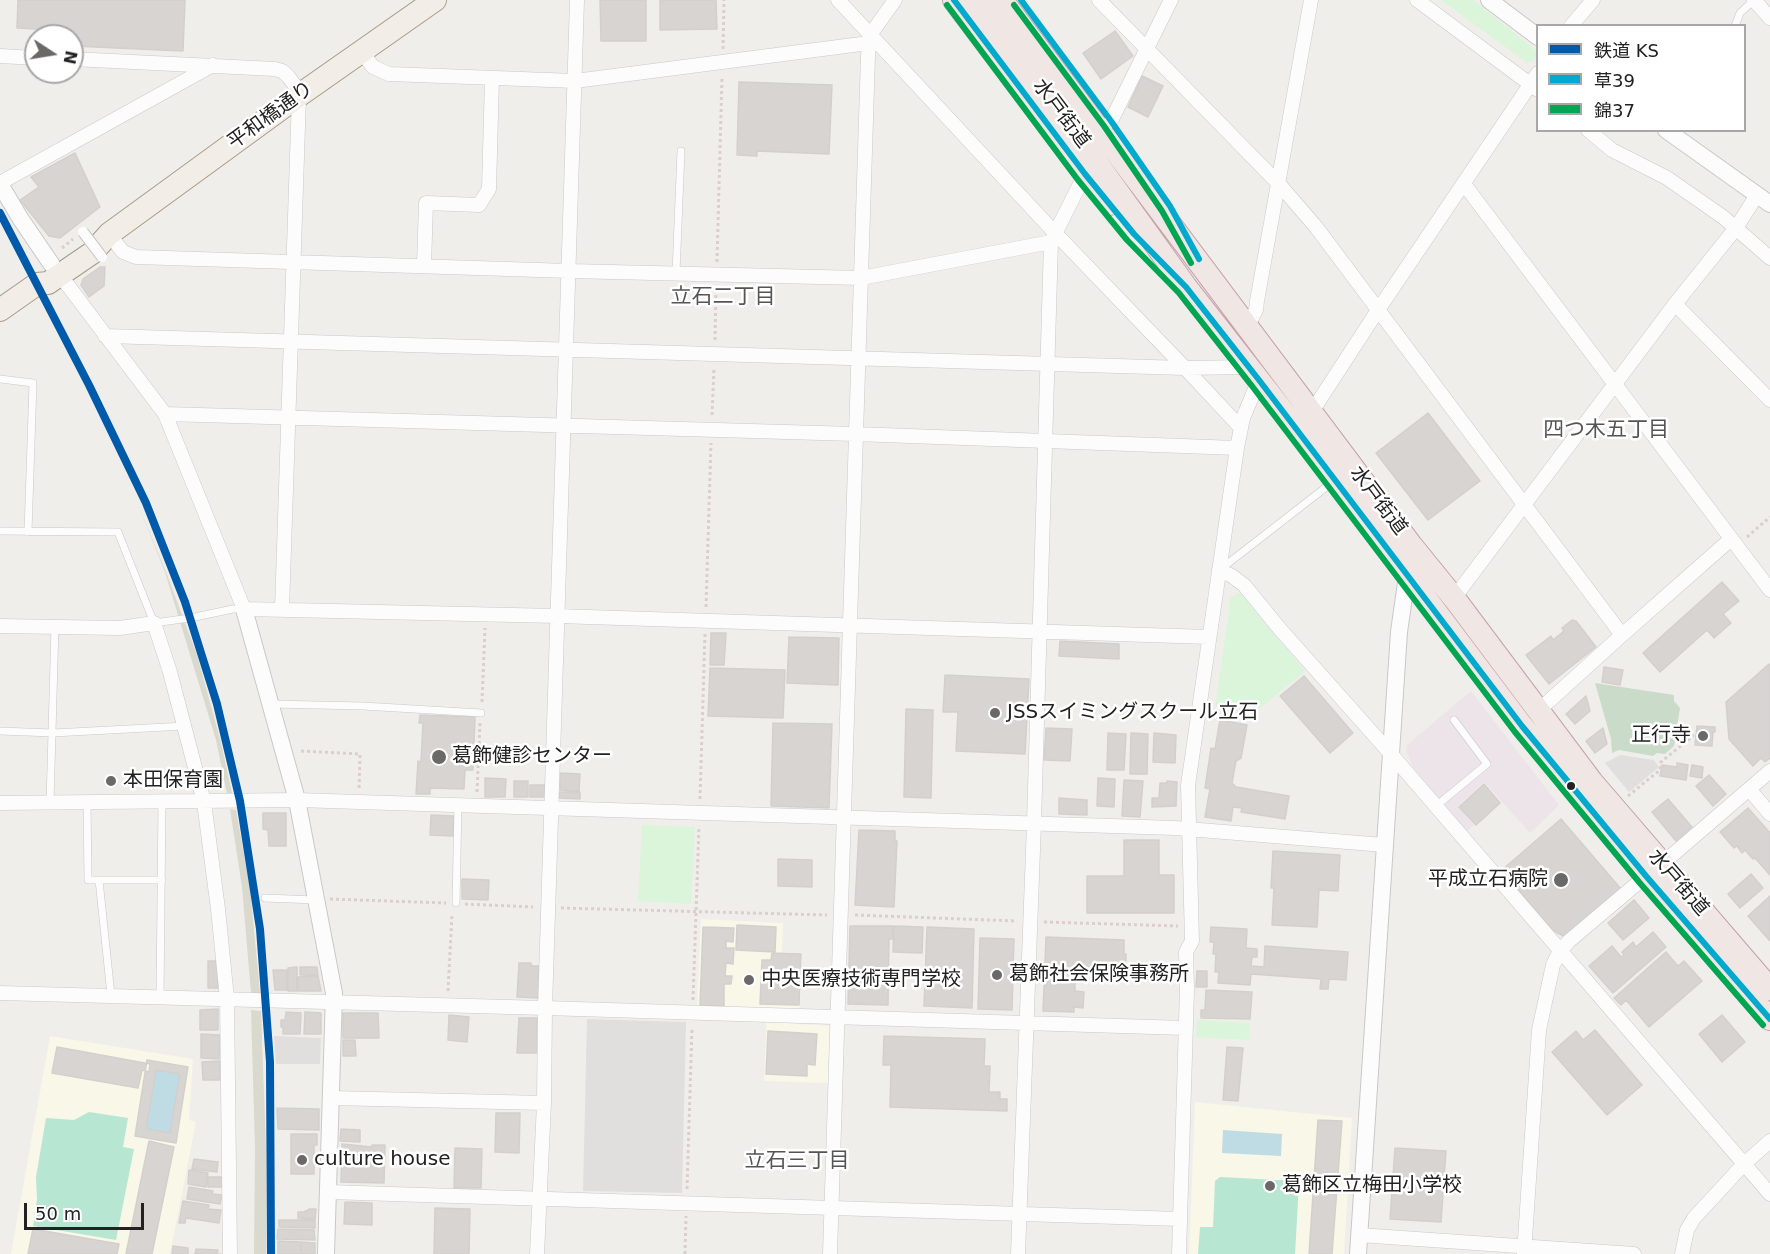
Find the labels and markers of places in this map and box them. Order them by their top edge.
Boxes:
place label: JSSスイミングスクール立石 [1007,701,1258,725]
marker: JSSスイミングスクール立石 [988,706,1002,720]
place label: 正行寺 [1631,724,1691,748]
marker: 正行寺 [1696,729,1710,743]
place label: 葛飾健診センター [452,745,612,769]
marker: 葛飾健診センター [430,748,448,766]
place label: 本田保育園 [123,769,223,793]
marker: 本田保育園 [104,774,118,788]
unlabelled marker [1565,780,1577,792]
place label: 平成立石病院 [1428,868,1548,892]
marker: 平成立石病院 [1552,871,1570,889]
place label: 葛飾社会保険事務所 [1009,963,1189,987]
place label: 中央医療技術専門学校 [761,968,961,992]
marker: 葛飾社会保険事務所 [990,968,1004,982]
marker: 中央医療技術専門学校 [742,973,756,987]
place label: culture house [314,1148,451,1172]
marker: culture house [295,1153,309,1167]
place label: 葛飾区立梅田小学校 [1282,1174,1462,1198]
marker: 葛飾区立梅田小学校 [1263,1179,1277,1193]

